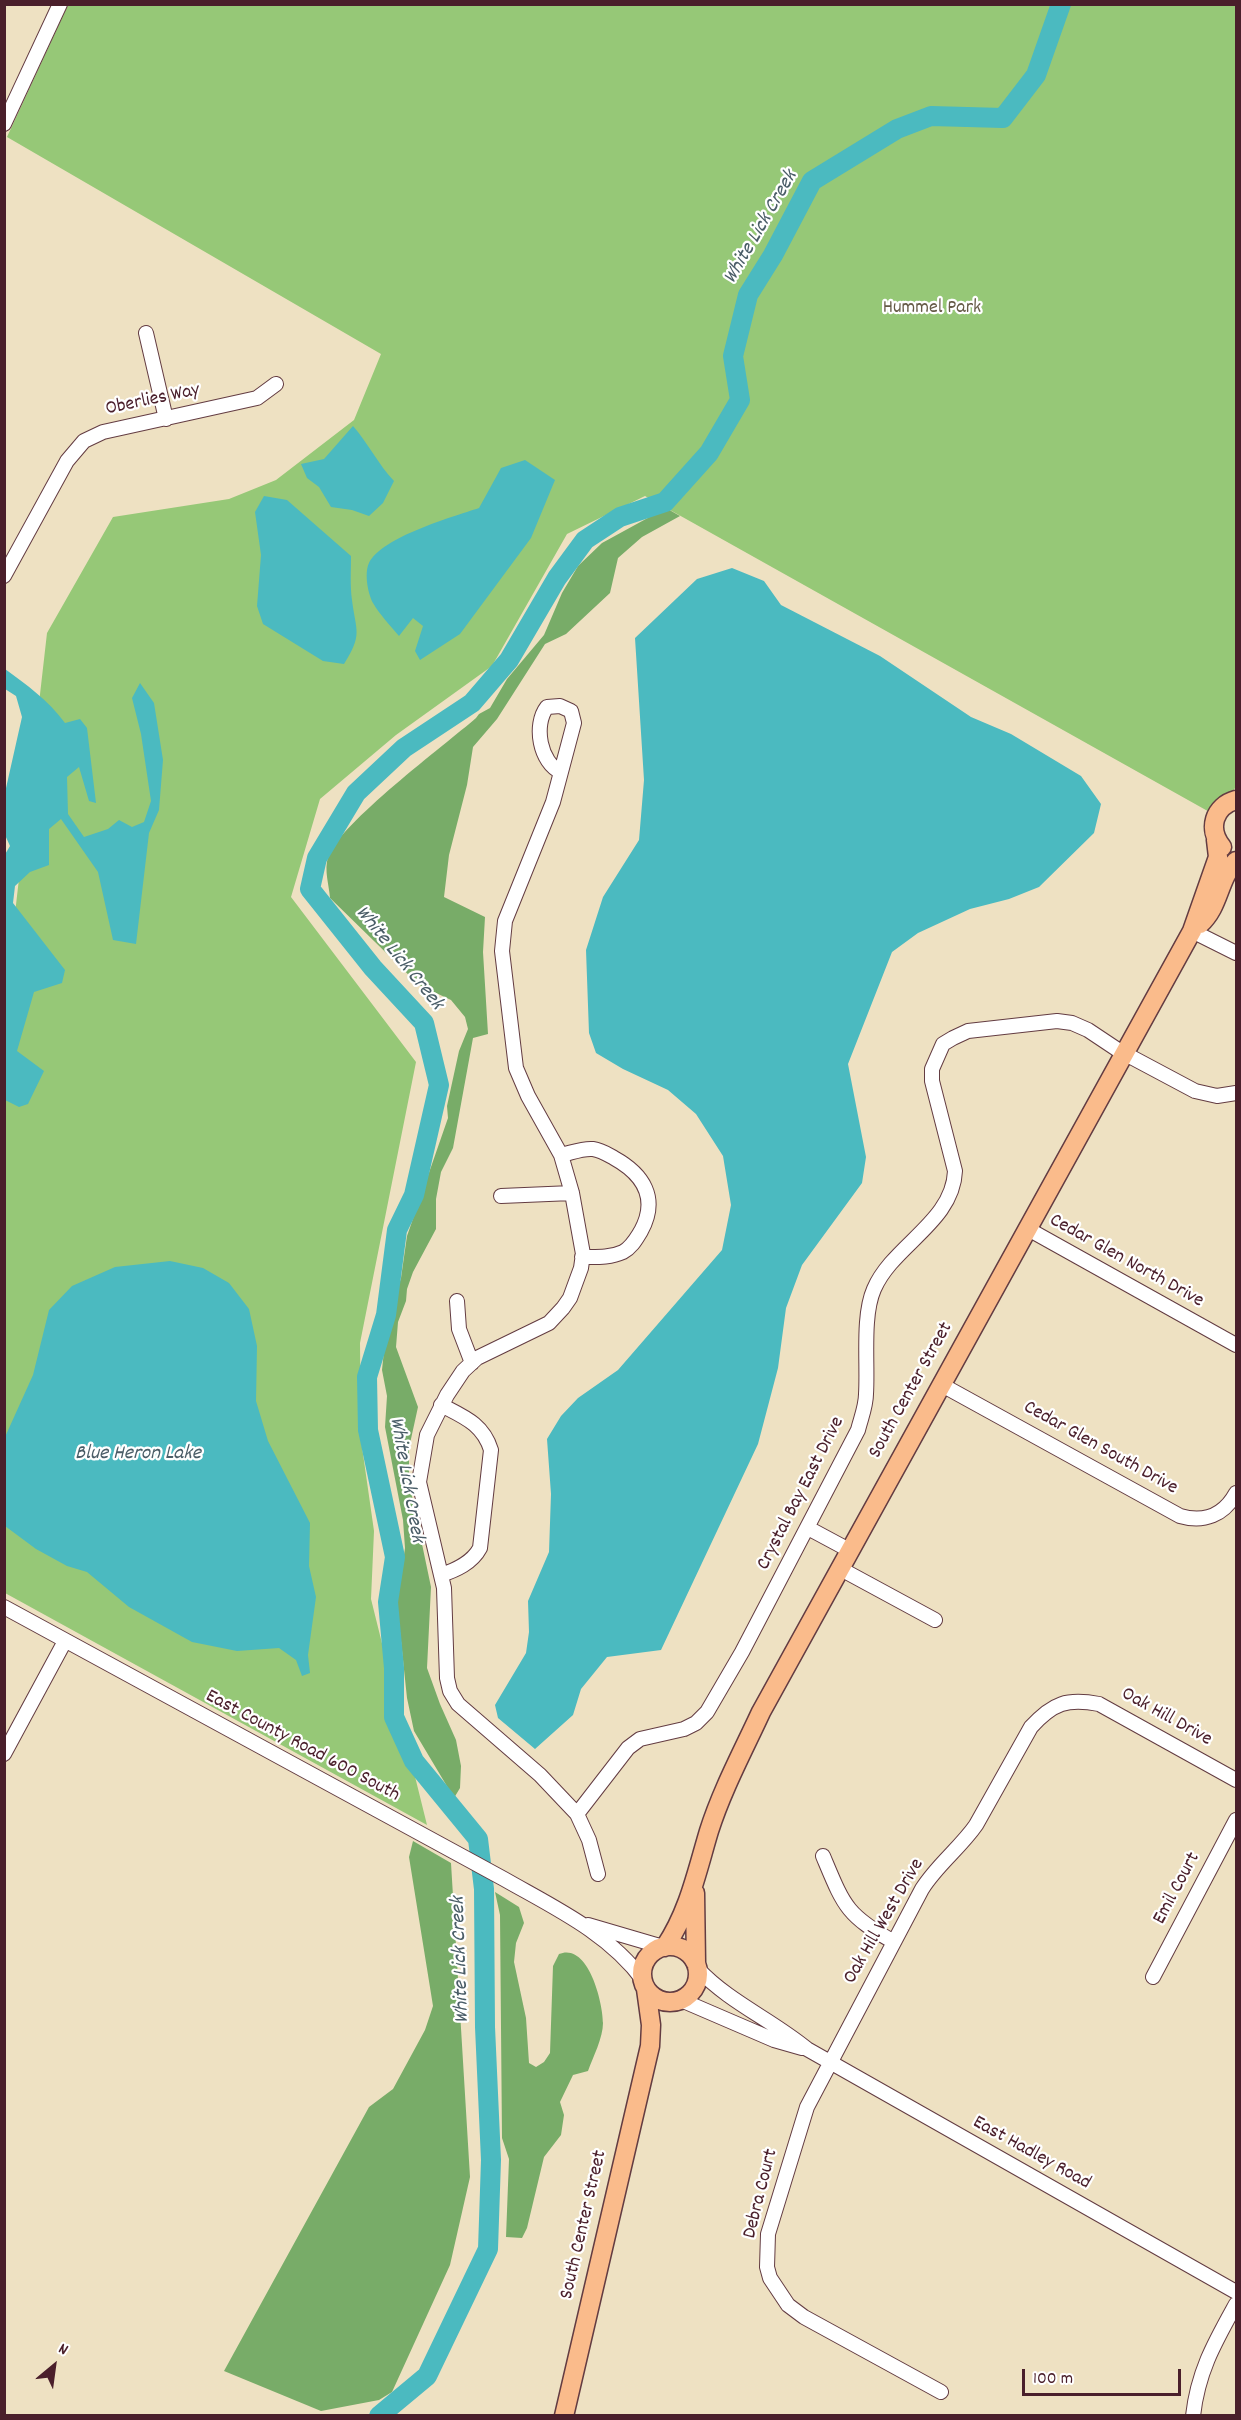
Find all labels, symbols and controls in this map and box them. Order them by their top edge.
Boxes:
water label: White Lick Creek [719,167,805,289]
park label: Hummel Park [883,297,981,321]
street label: Oberlies Way [104,379,202,423]
water label: White Lick Creek [348,902,448,1016]
street label: Cedar Glen North Drive [1045,1210,1207,1314]
street label: South Center Street [865,1319,959,1463]
street label: Cedar Glen South Drive [1019,1397,1181,1501]
street label: Crystal Bay East Drive [753,1413,851,1575]
water label: White Lick Creek [382,1415,428,1545]
water label: Blue Heron Lake [75,1442,201,1468]
street label: Oak Hill Drive [1116,1683,1216,1753]
street label: East County Road 600 South [201,1686,403,1808]
street label: Emil Court [1149,1849,1207,1929]
street label: Oak Hill West Drive [839,1855,931,1989]
water label: White Lick Creek [447,1896,477,2024]
street label: East Hadley Road [968,2112,1094,2196]
street label: Debra Court [739,2147,785,2241]
street label: South Center Street [556,2148,614,2302]
north arrow [24,2336,84,2396]
text: N [54,2338,72,2362]
scale bar [1025,2357,1184,2395]
text: 100 m [1033,2367,1073,2392]

